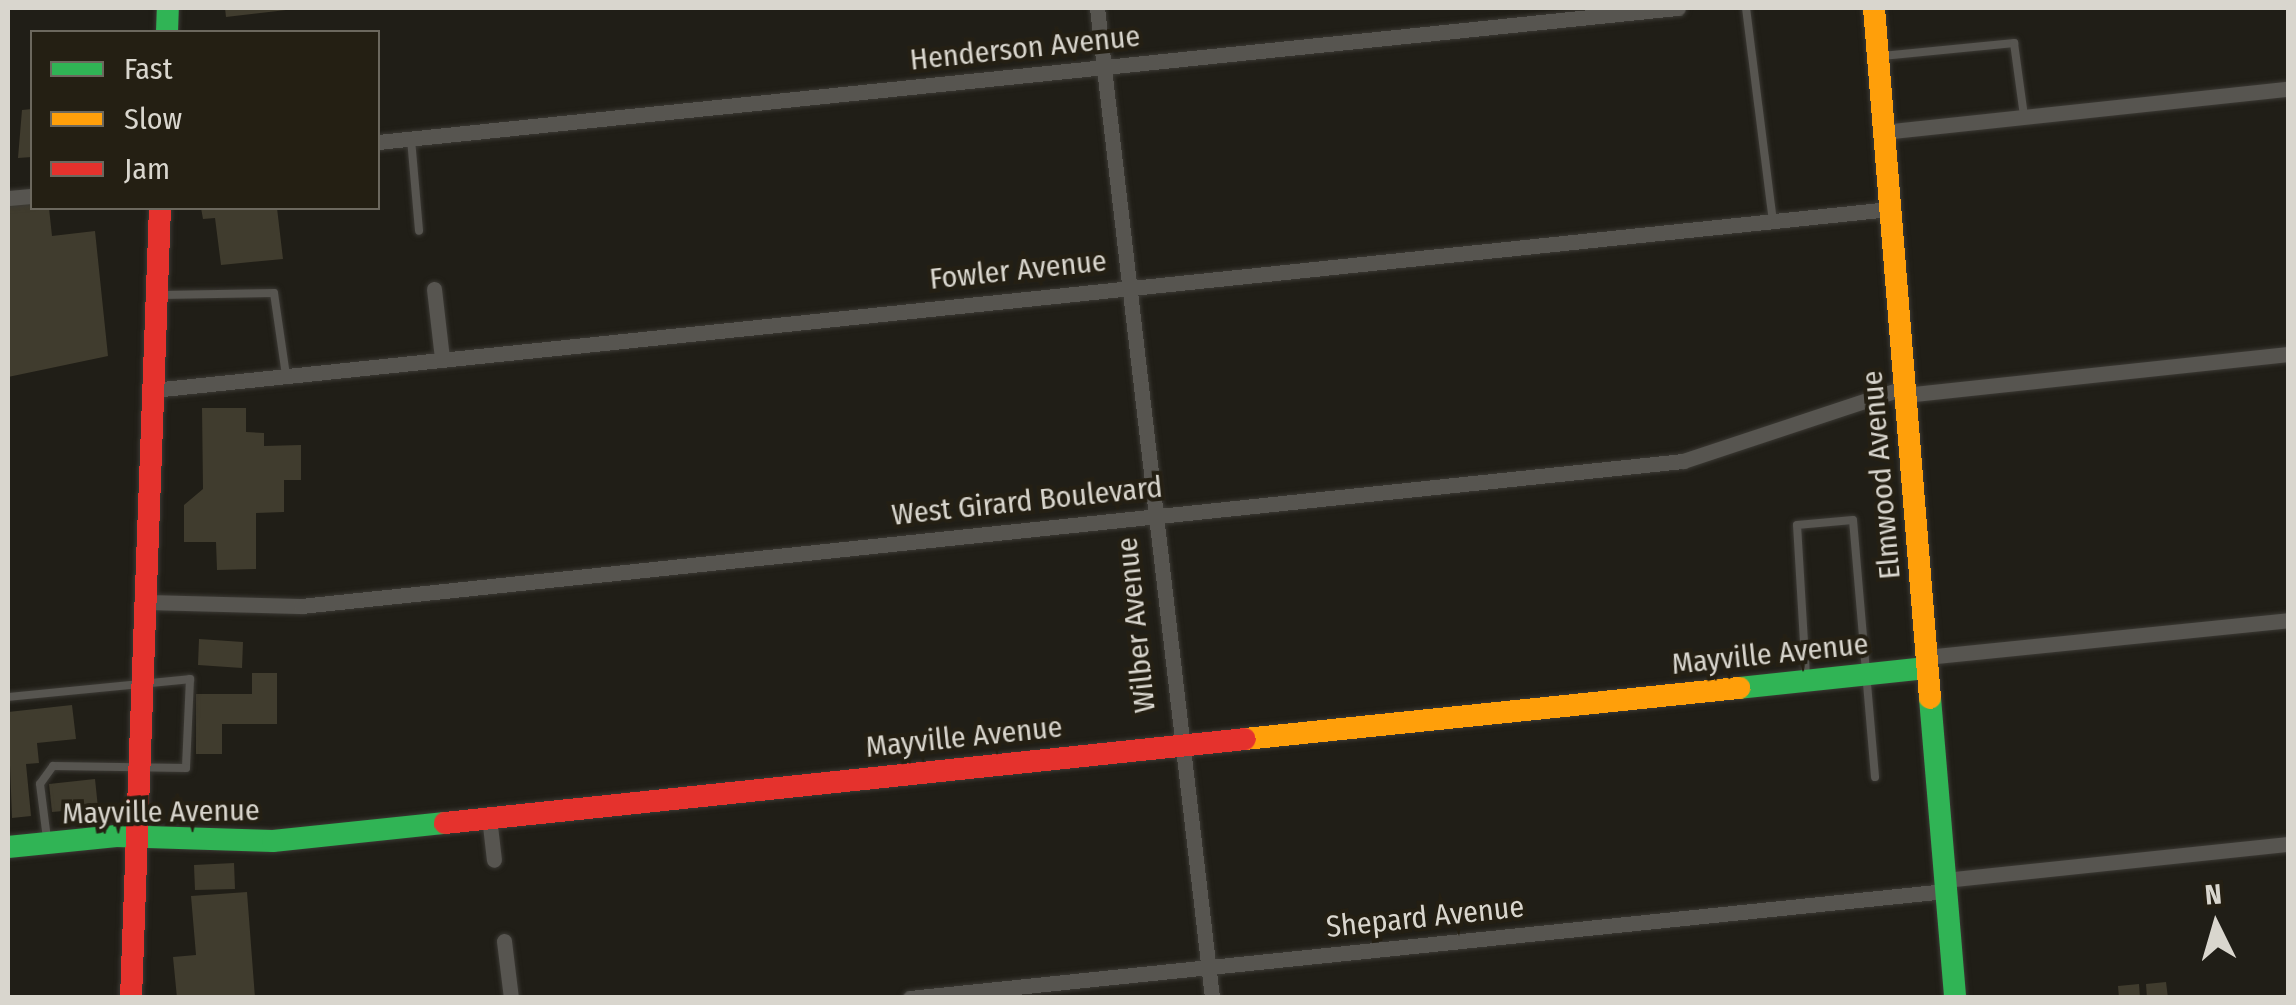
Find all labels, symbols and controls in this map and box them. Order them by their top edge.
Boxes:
street label: Henderson Avenue [908,18,1142,78]
legend [30,30,380,210]
text: Fast [124,51,172,87]
text: Slow [124,101,182,137]
text: Jam [124,151,170,187]
street label: Fowler Avenue [928,243,1108,297]
street label: Elmwood Avenue [1854,369,1908,581]
street label: West Girard Boulevard [890,469,1164,533]
street label: Wilber Avenue [1109,535,1163,715]
street label: Mayville Avenue [1670,626,1870,682]
street label: Mayville Avenue [864,709,1064,765]
street label: Mayville Avenue [62,792,260,832]
north arrow [2166,875,2266,975]
text: N [2204,877,2223,912]
street label: Shepard Avenue [1324,889,1526,945]

